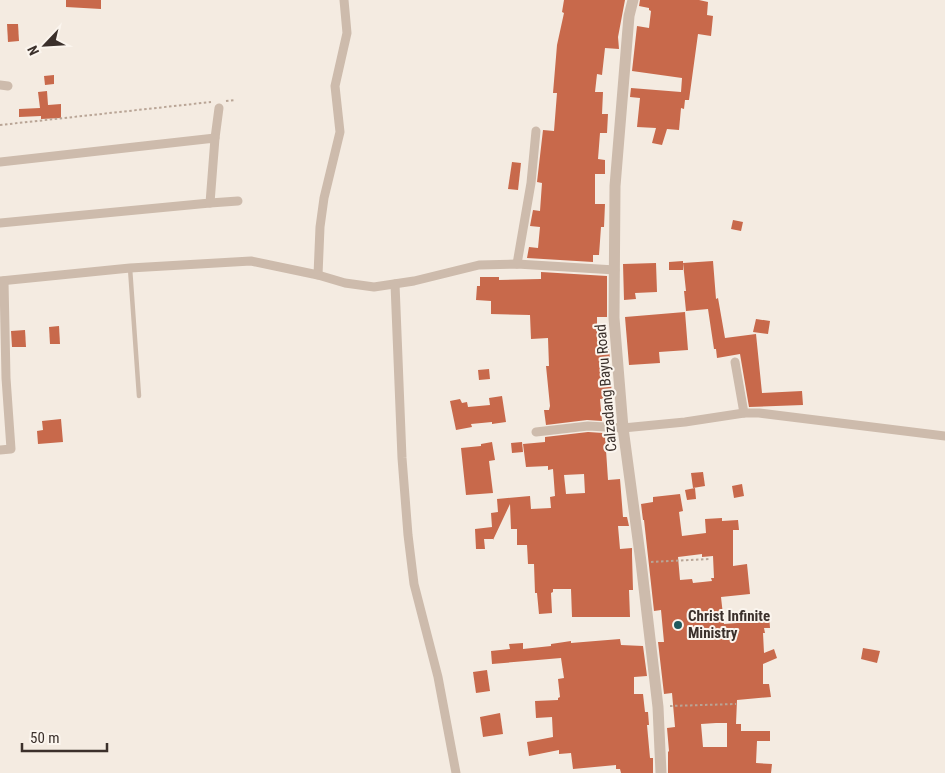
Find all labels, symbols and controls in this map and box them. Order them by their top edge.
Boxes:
north arrow [20,20,70,70]
text: N [24,43,42,58]
street label: Calzadang Bayu Road [591,323,621,453]
place label: Christ Infinite Ministry [688,607,770,642]
marker: Christ Infinite Ministry [672,619,684,631]
scale bar [22,720,108,752]
text: 50 m [30,729,60,747]

